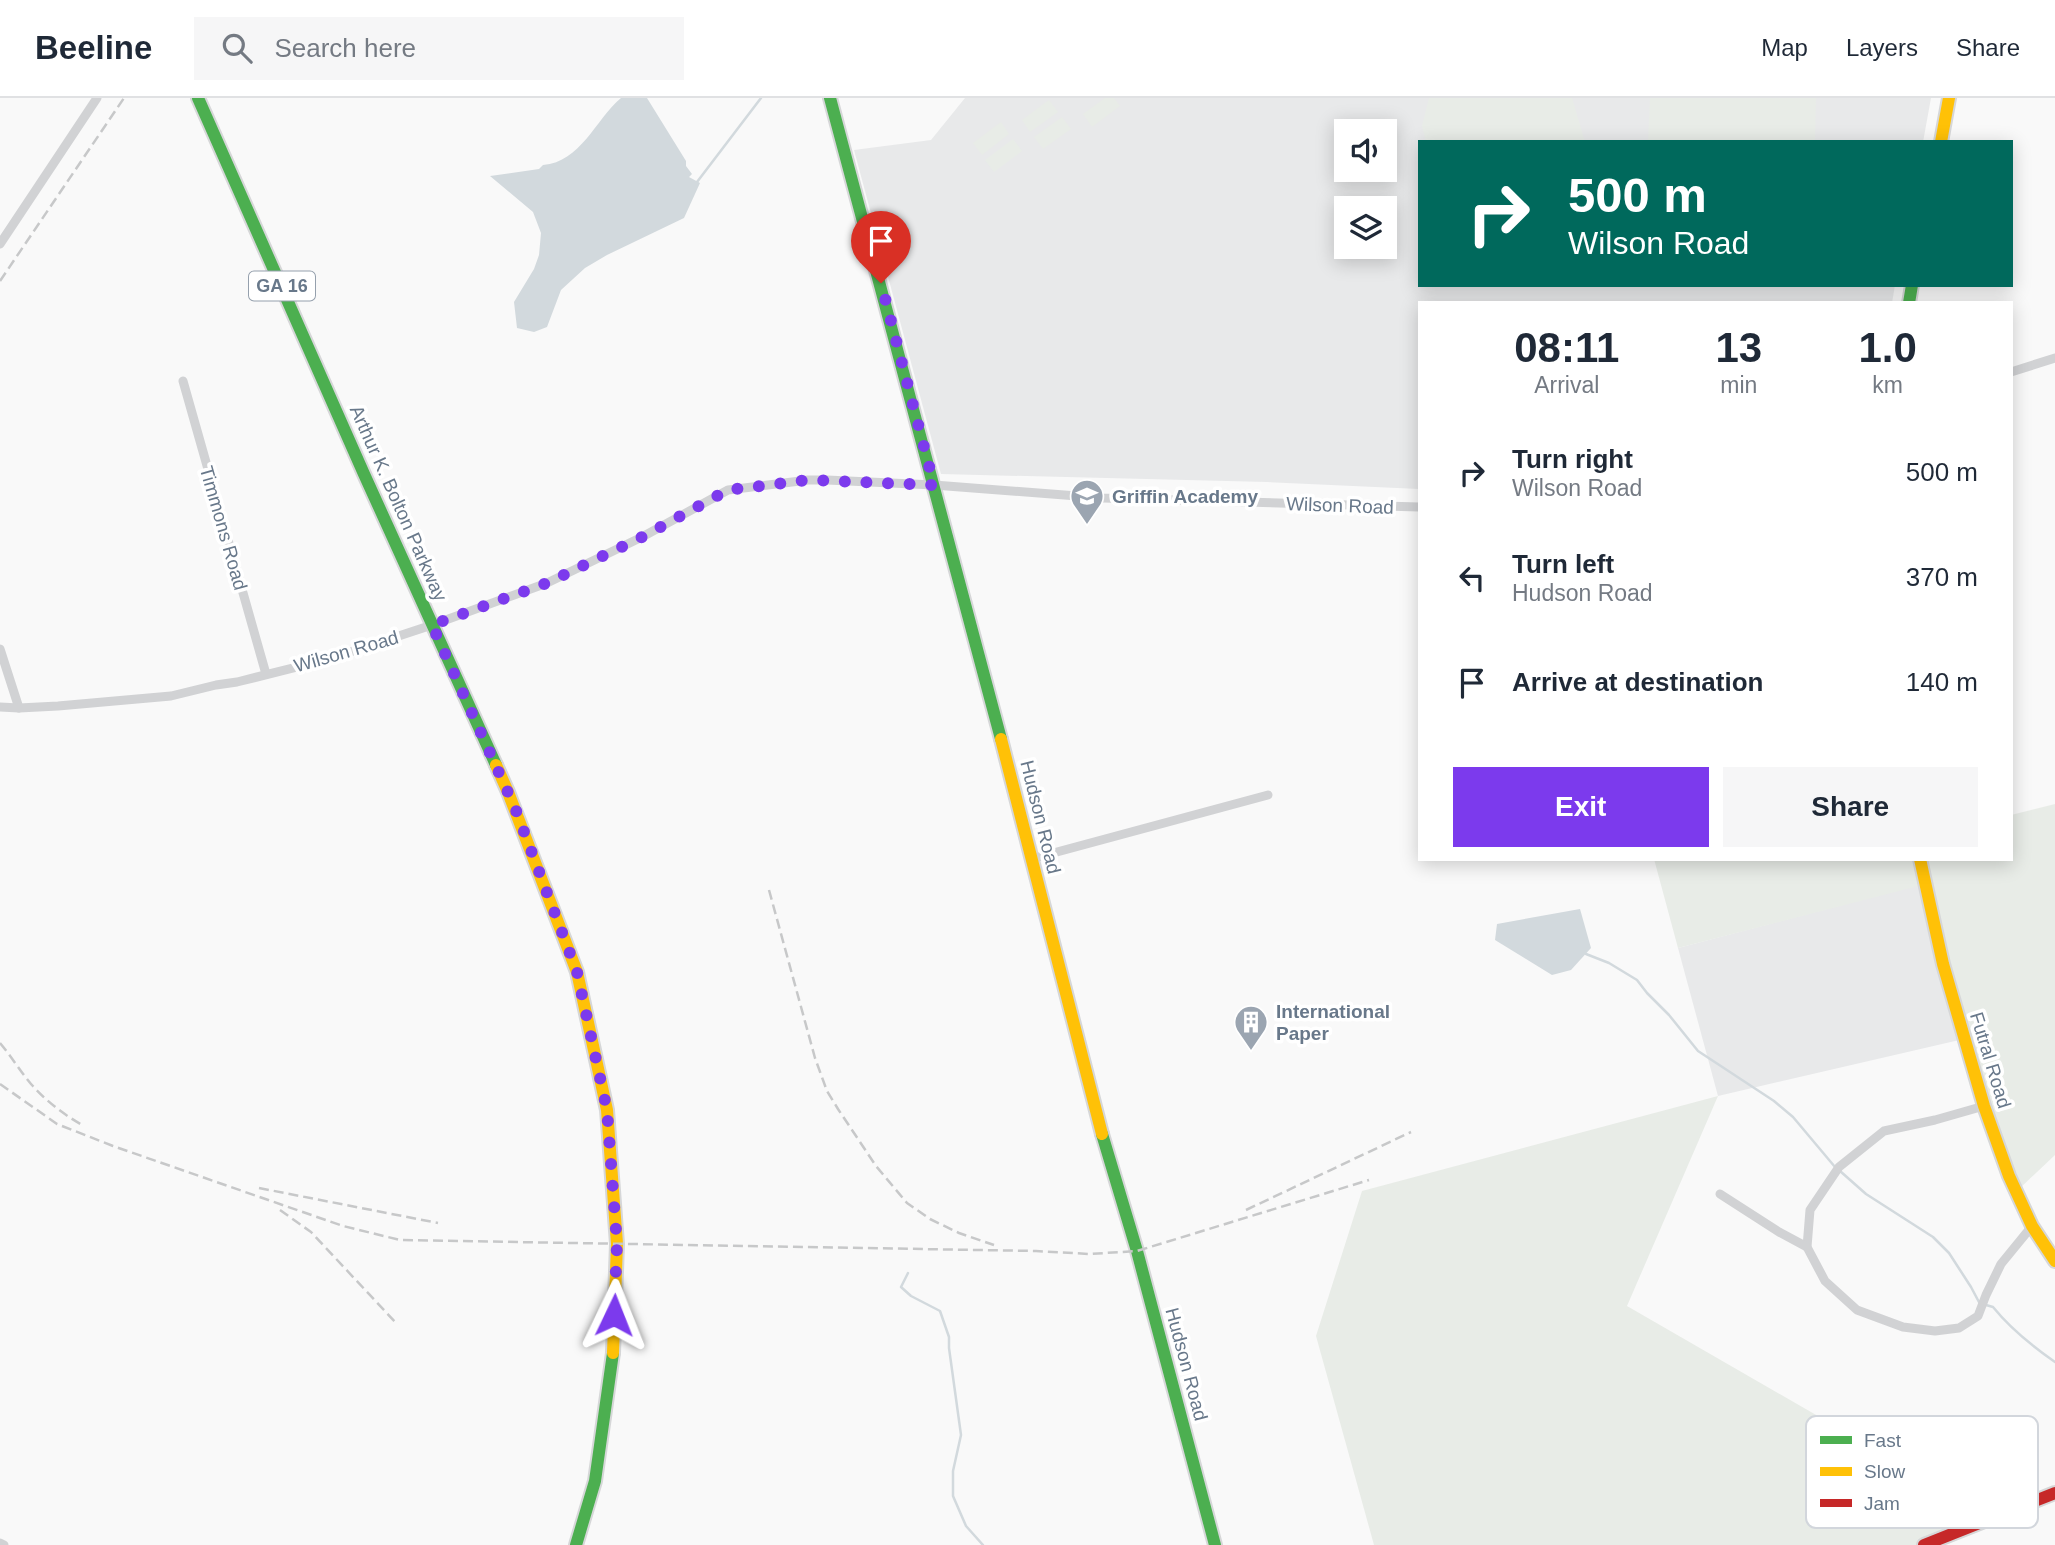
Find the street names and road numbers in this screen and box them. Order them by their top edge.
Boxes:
road number: GA 16 [249,272,315,300]
street label: Arthur K. Bolton Parkway [346,402,452,605]
street label: Timmons Road [196,464,251,593]
street label: Wilson Road [1286,493,1394,518]
street label: Wilson Road [291,627,401,676]
street label: Hudson Road [1016,758,1065,876]
street label: Futral Road [1966,1010,2015,1111]
street label: Hudson Road [1161,1305,1212,1423]

